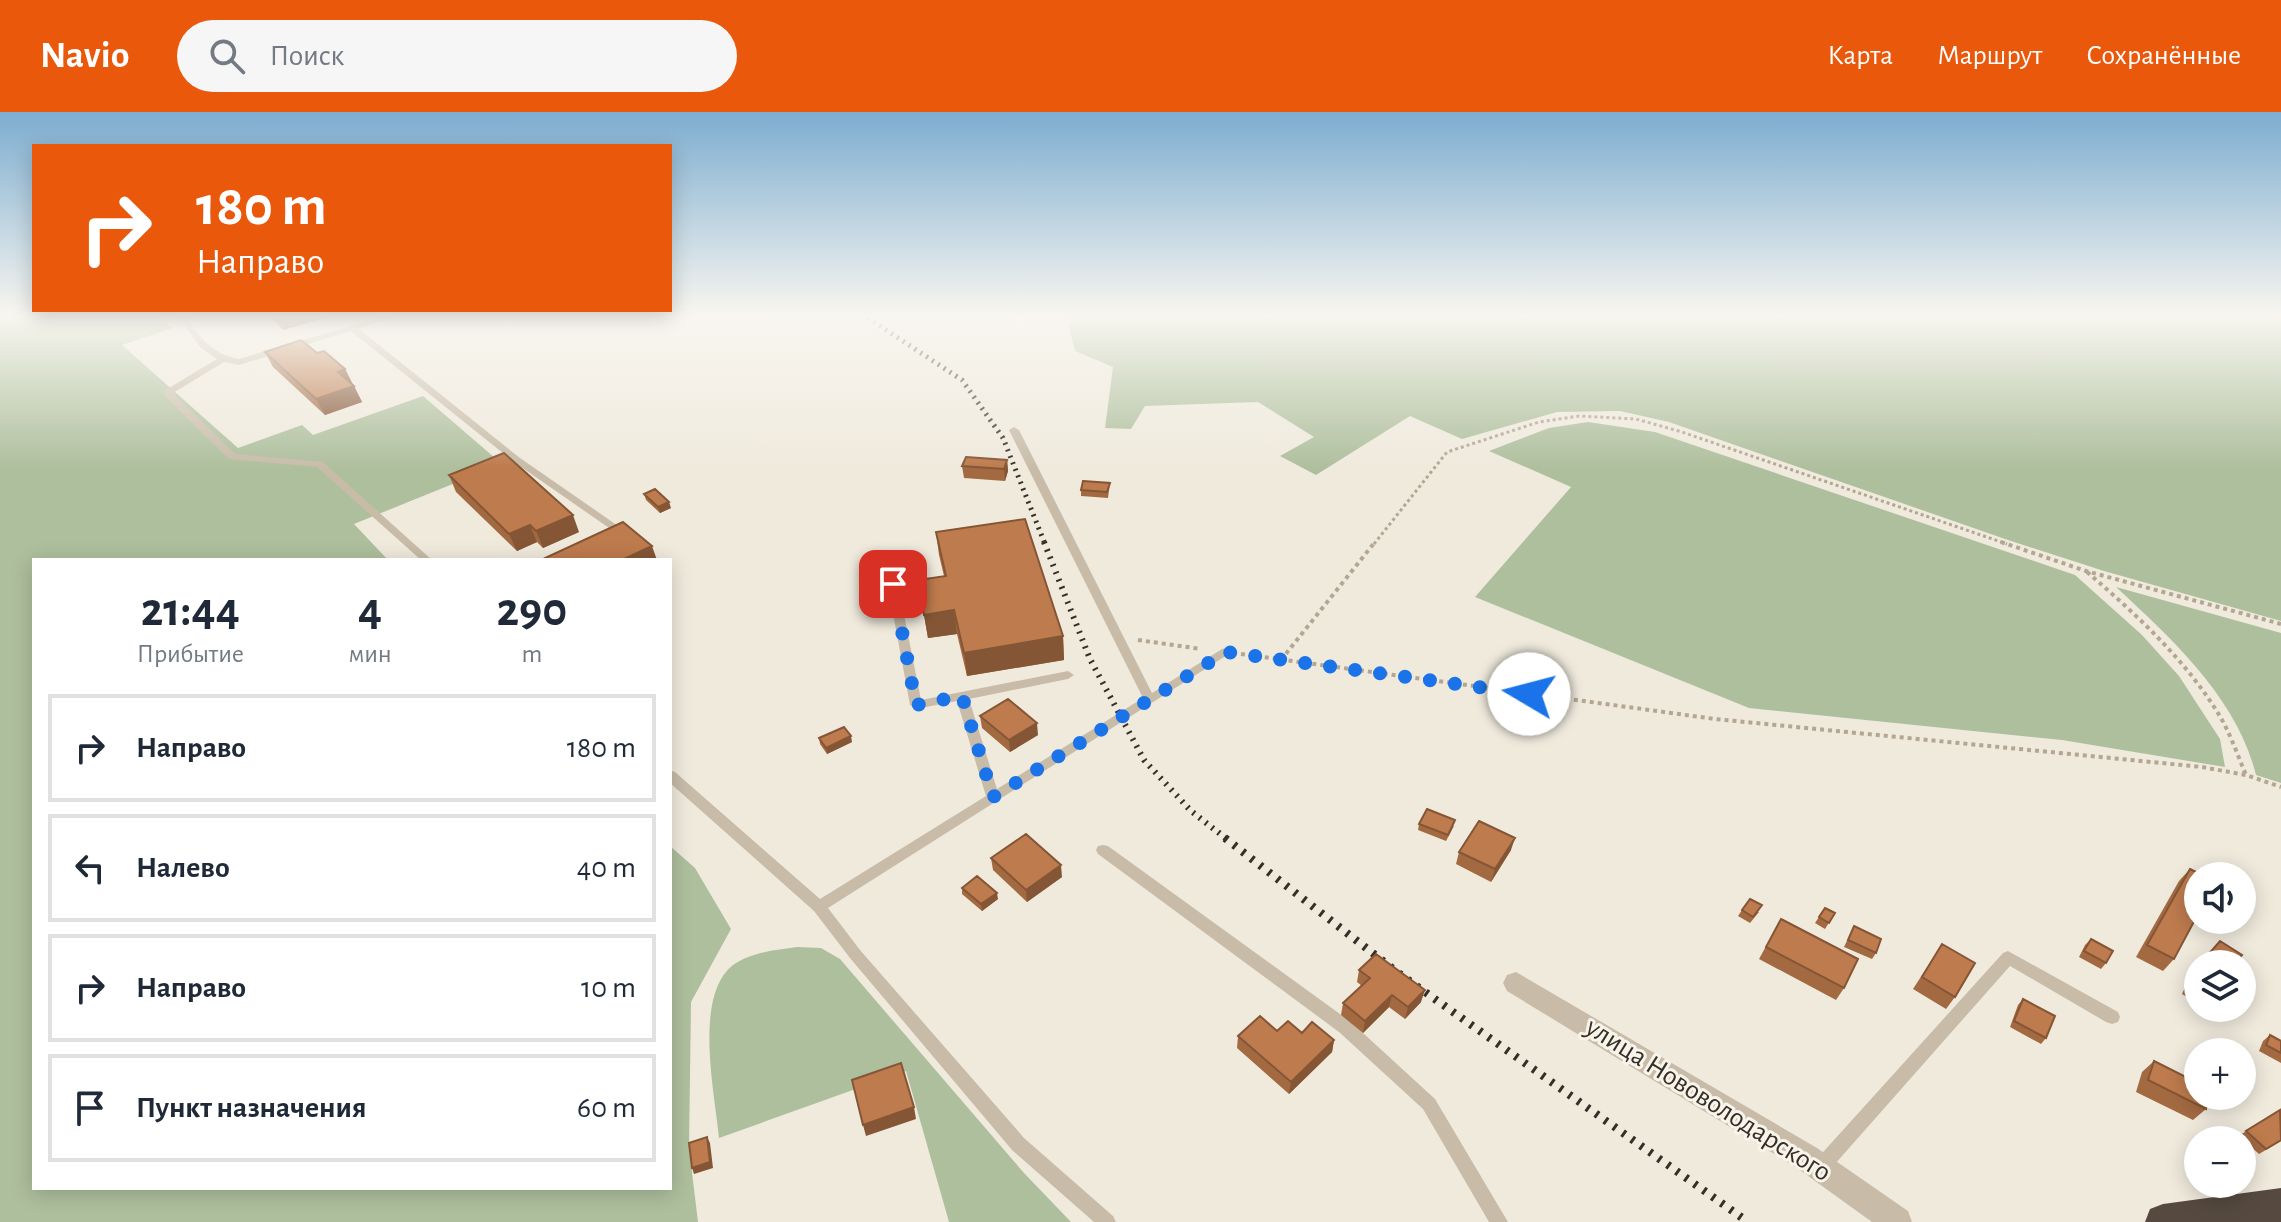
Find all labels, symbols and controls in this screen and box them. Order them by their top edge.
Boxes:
search box [177,20,737,92]
icon: search [205,34,249,78]
text: Navio [40,37,129,75]
text: Поиск [269,41,344,71]
text: Карта [1827,42,1893,70]
text: Маршрут [1937,42,2042,70]
text: Сохранённые [2086,42,2241,70]
icon: right [64,176,168,280]
text: 180 m [196,179,327,235]
text: Направо [196,244,324,280]
pin [859,550,927,618]
icon: arrive [871,562,915,606]
text: 21:44 [141,587,240,635]
text: 4 [358,587,382,635]
text: 290 [496,587,567,635]
text: Прибытие [137,641,244,667]
text: мин [349,641,392,667]
text: m [521,641,542,667]
position arrow [1487,652,1571,736]
icon: right [68,726,112,770]
text: Направо [136,733,246,763]
text: 180 m [567,733,636,763]
icon: left [68,846,112,890]
text: Налево [136,853,230,883]
text: 40 m [577,853,636,883]
map controls [2184,862,2256,1198]
button: sound [2184,862,2256,934]
button: layers [2184,950,2256,1022]
icon: right [68,966,112,1010]
text: Направо [136,973,246,1003]
text: 10 m [581,973,636,1003]
street label: улица Нововолодарского [1580,1013,1836,1187]
button: + [2184,1038,2256,1110]
icon: arrive [68,1086,112,1130]
text: Пункт назначения [136,1093,367,1123]
text: 60 m [577,1093,636,1123]
button: − [2184,1126,2256,1198]

